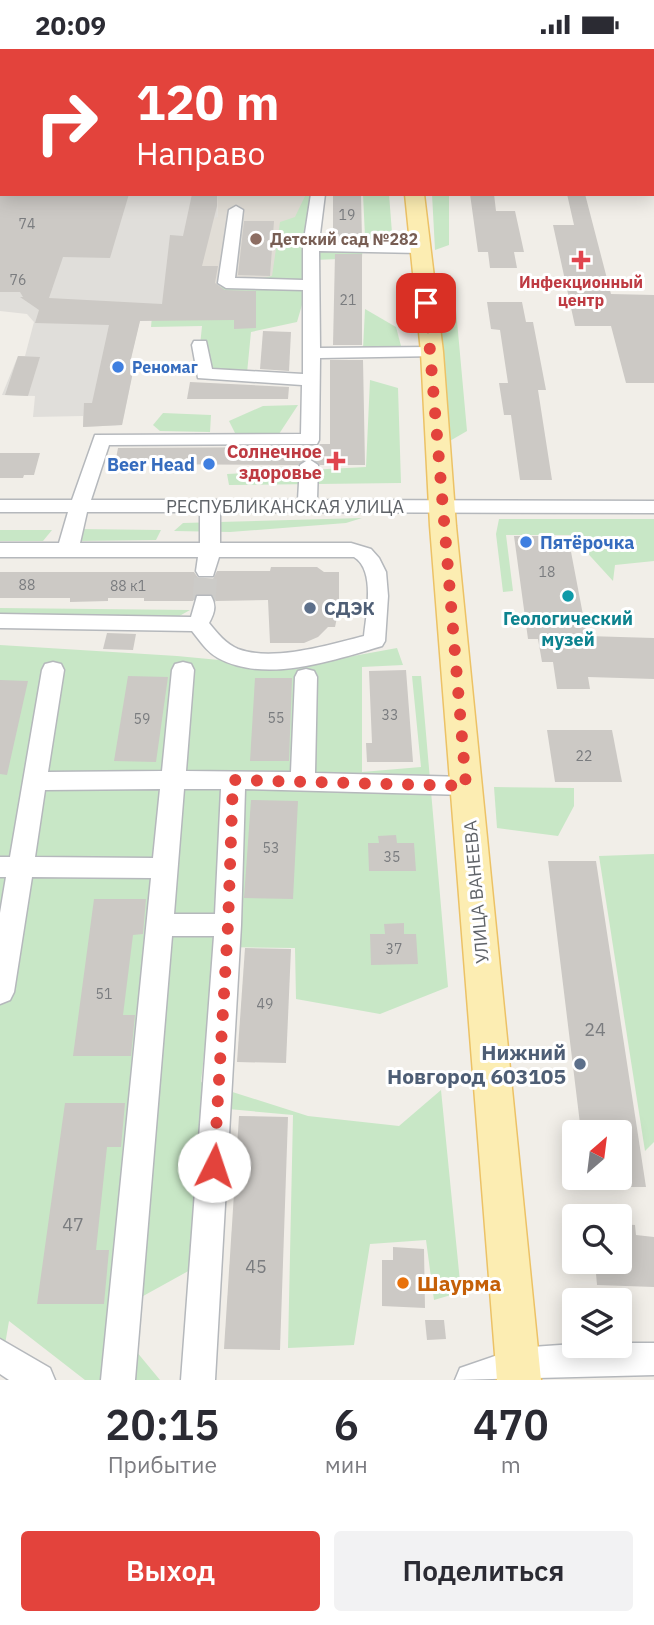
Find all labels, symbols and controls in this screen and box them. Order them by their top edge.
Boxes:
text: 20:09 [35,8,106,42]
text: 120 m [136,70,280,133]
icon: right [21,77,112,168]
text: Направо [136,132,265,174]
house number: 19 [339,206,355,224]
house number: 74 [19,215,35,233]
place label: Детский сад №282 [270,229,418,249]
marker: Детский сад №282 [248,231,264,247]
marker: Инфекционный центр [571,250,591,270]
house number: 76 [10,271,26,289]
place label: Инфекционный центр [519,272,643,310]
pin [396,273,456,333]
icon: arrive [407,284,445,322]
house number: 21 [340,291,356,309]
place label: Реномаг [132,357,198,377]
marker: Реномаг [110,359,126,375]
place label: Солнечное здоровье [227,440,322,484]
place label: Beer Head [107,453,195,476]
marker: Солнечное здоровье [328,453,344,469]
marker: Beer Head [201,456,217,472]
street label: РЕСПУБЛИКАНСКАЯ УЛИЦА [166,495,405,518]
place label: Пятёрочка [540,531,634,554]
marker: Пятёрочка [518,534,534,550]
house number: 18 [539,563,555,581]
house number: 88 [19,576,35,594]
house number: 88 к1 [110,577,146,595]
marker: Геологический музей [560,588,576,604]
place label: СДЭК [324,597,375,620]
marker: СДЭК [302,600,318,616]
place label: Геологический музей [503,607,633,651]
house number: 33 [382,706,398,724]
house number: 55 [268,709,284,727]
house number: 59 [134,710,150,728]
house number: 22 [576,747,592,765]
street label: УЛИЦА ВАНЕЕВА [458,819,494,965]
house number: 53 [263,839,279,857]
house number: 35 [384,848,400,866]
house number: 37 [386,940,402,958]
house number: 51 [96,985,112,1003]
house number: 49 [257,995,273,1013]
house number: 24 [584,1018,606,1041]
place label: Нижний Новгород 603105 [387,1038,566,1090]
marker: Нижний Новгород 603105 [572,1056,588,1072]
north arrow [562,1120,632,1190]
map controls [562,1120,632,1358]
position arrow [177,1129,251,1203]
button: search [562,1204,632,1274]
house number: 47 [62,1213,84,1236]
house number: 45 [245,1255,267,1278]
place label: Шаурма [417,1269,502,1297]
marker: Шаурма [395,1275,411,1291]
button: layers [562,1288,632,1358]
text: 20:15 [105,1397,219,1452]
text: 6 [334,1397,359,1452]
text: 470 [473,1397,549,1452]
text: Прибытие [108,1449,217,1479]
text: мин [325,1449,368,1479]
text: m [501,1449,521,1479]
button: Выход [21,1531,320,1611]
button: Поделиться [334,1531,633,1611]

